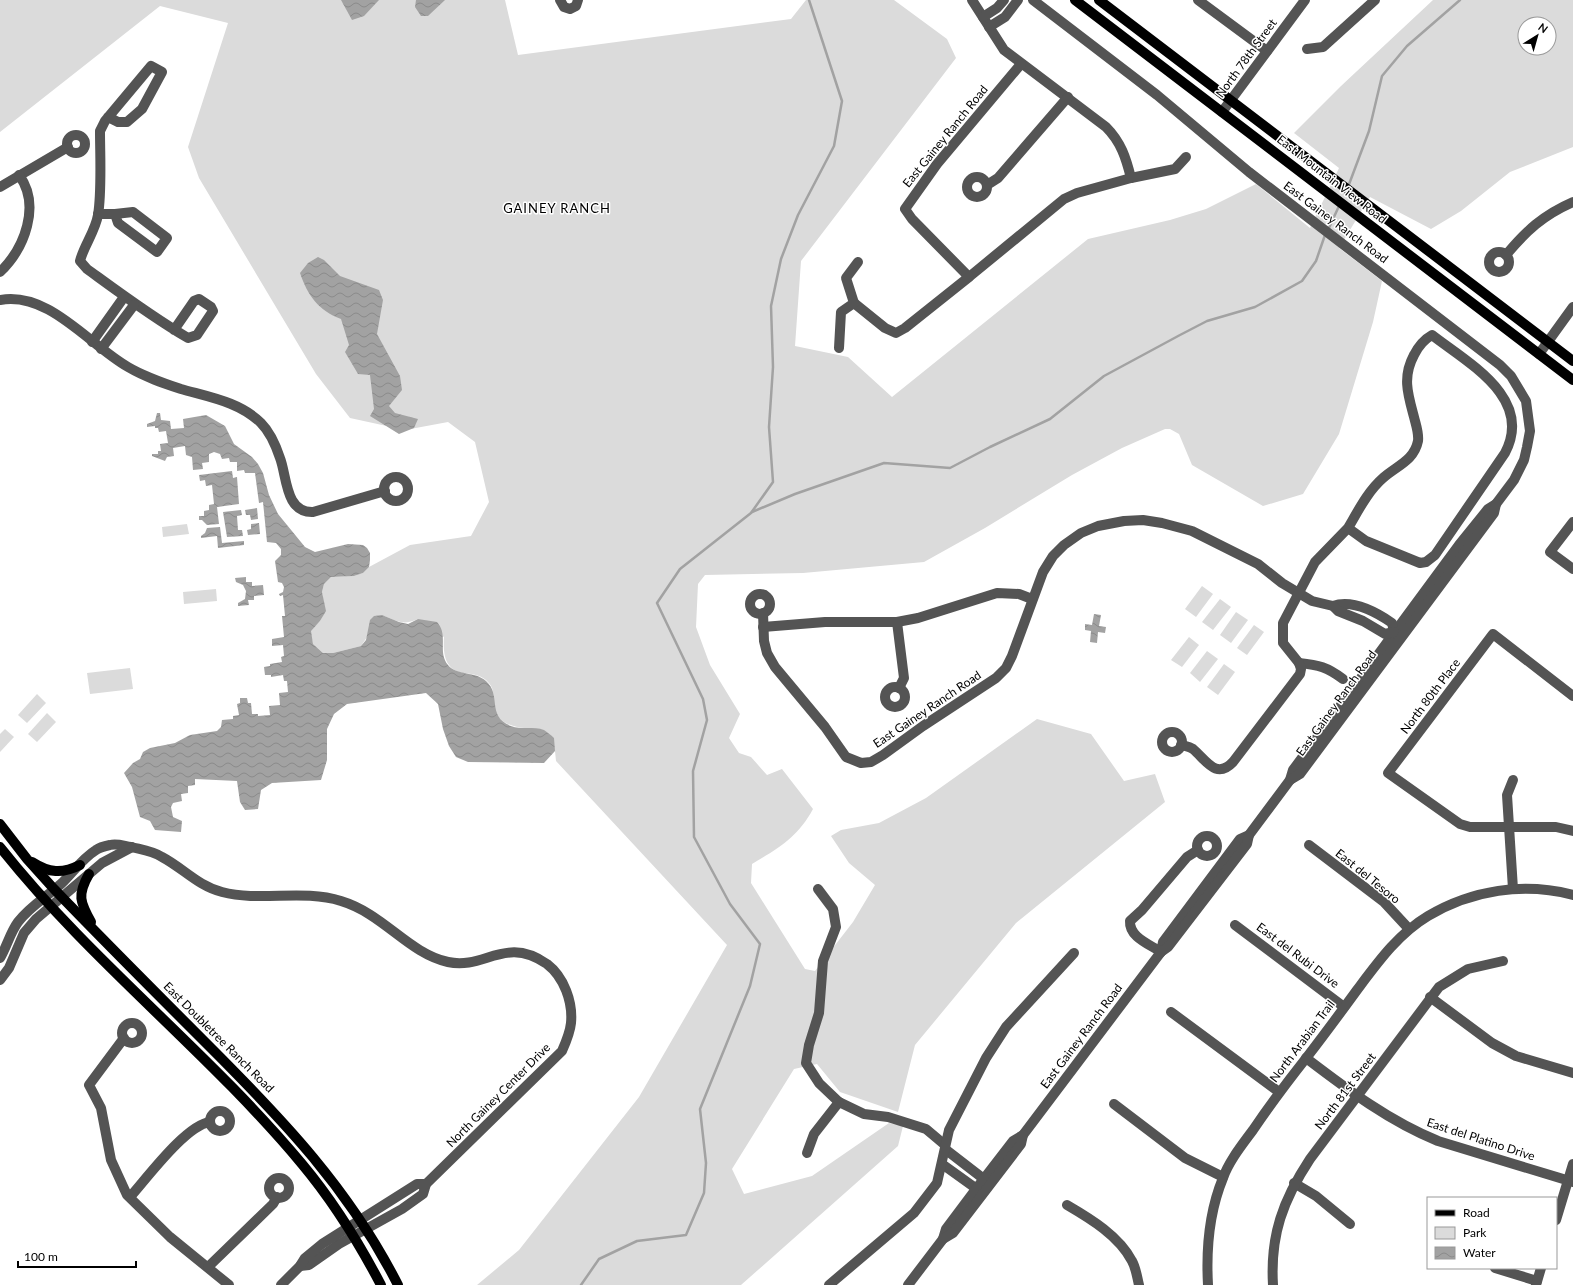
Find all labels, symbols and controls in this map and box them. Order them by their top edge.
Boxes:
street label: North 78th Street [1212,15,1280,100]
north arrow [1517,16,1557,56]
text: N [1536,20,1551,35]
street label: East Gainey Ranch Road [899,82,991,190]
street label: East Mountain View Road [1274,132,1390,226]
street label: East Gainey Ranch Road [1281,178,1391,266]
district label: GAINEY RANCH [503,200,611,216]
street label: East Gainey Ranch Road [1293,647,1379,759]
street label: North 80th Place [1397,655,1463,737]
street label: East Gainey Ranch Road [870,667,984,751]
street label: East del Tesoro [1333,845,1404,907]
street label: East del Rubi Drive [1254,919,1342,991]
street label: East Doubletree Ranch Road [161,979,277,1095]
street label: East Gainey Ranch Road [1037,981,1125,1091]
street label: North Arabian Trail [1266,997,1338,1085]
street label: North Gainey Center Drive [443,1040,553,1150]
street label: North 81st Street [1311,1049,1379,1132]
street label: East del Platino Drive [1425,1114,1537,1164]
legend [1427,1197,1557,1269]
text: Road [1463,1205,1490,1220]
text: Park [1463,1225,1487,1240]
scale bar [18,1243,136,1269]
text: Water [1463,1245,1496,1260]
text: 100 m [24,1249,58,1264]

